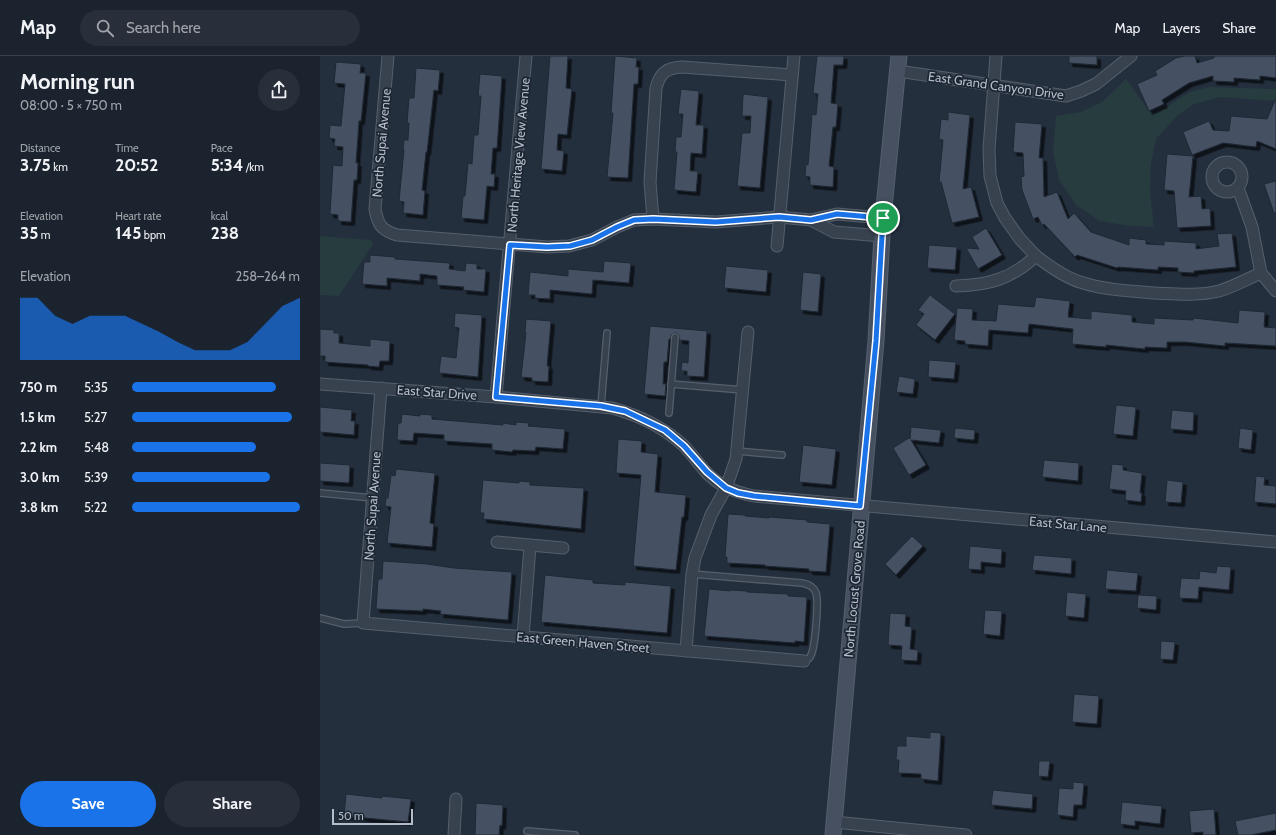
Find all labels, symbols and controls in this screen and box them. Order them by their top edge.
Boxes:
search box [80,10,360,46]
text: Map [20,16,56,39]
icon: search [94,17,116,39]
text: Search here [126,19,201,37]
text: Map [1115,19,1140,37]
text: Layers [1162,19,1200,37]
text: Share [1222,19,1256,37]
text: Morning run [20,68,135,95]
street label: East Grand Canyon Drive [927,68,1065,102]
button: share [258,69,300,111]
street label: North Heritage View Avenue [503,77,533,233]
street label: North Supai Avenue [368,88,394,198]
text: 08:00 · 5 × 750 m [20,97,122,113]
text: Distance [20,141,61,155]
text: Time [115,141,139,155]
text: Pace [211,141,233,155]
text: 3.75 [20,155,51,175]
text: 20:52 [115,155,158,175]
text: 5:34 [211,155,243,175]
text: km [51,160,68,174]
text: /km [243,160,264,174]
pin [866,201,900,235]
icon: arrive [872,207,894,229]
text: Elevation [20,209,63,223]
text: Heart rate [115,209,161,223]
text: kcal [211,209,228,223]
text: 35 [20,223,38,243]
text: 145 [115,223,141,243]
text: 238 [211,223,239,243]
text: m [38,228,50,242]
text: bpm [141,228,166,242]
text: Elevation [20,268,71,284]
text: 258–264 m [235,268,300,284]
text: 750 m [20,379,57,395]
text: 5:35 [84,379,108,395]
street label: East Star Drive [396,381,478,403]
text: 1.5 km [20,409,55,425]
text: 5:27 [84,409,107,425]
text: 2.2 km [20,439,57,455]
text: 5:48 [84,439,109,455]
street label: North Supai Avenue [360,451,384,561]
text: 3.0 km [20,469,59,485]
text: 5:39 [84,469,108,485]
text: 3.8 km [20,499,58,515]
text: 5:22 [84,499,107,515]
street label: East Star Lane [1029,513,1108,535]
street label: North Locust Grove Road [840,520,868,658]
street label: East Green Haven Street [516,628,651,656]
button: Save [20,781,156,827]
button: Share [164,781,300,827]
scale bar [332,807,413,826]
text: 50 m [338,809,364,823]

